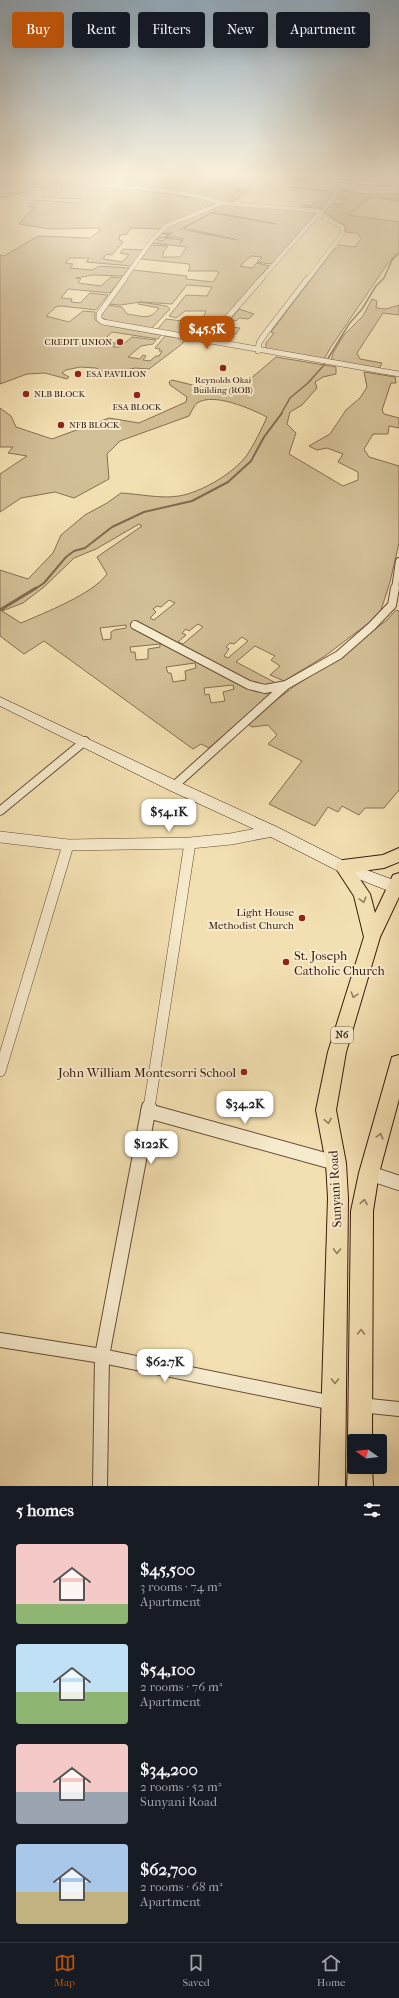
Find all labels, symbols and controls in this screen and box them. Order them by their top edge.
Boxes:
chip: Buy [12,12,64,48]
chip: Rent [72,12,130,48]
chip: Filters [138,12,205,48]
chip: New [213,12,268,48]
chip: Apartment [276,12,370,48]
pin: $45.5K [174,316,240,350]
text: $45.5K [188,321,226,336]
place label: CREDIT UNION [45,337,112,347]
marker: CREDIT UNION [115,337,125,347]
marker: Reynolds Okai Building (ROB) [218,363,228,373]
marker: ESA PAVILION [73,369,83,379]
place label: ESA PAVILION [86,369,146,379]
place label: Reynolds Okai Building (ROB) [193,375,253,395]
marker: NLB BLOCK [21,389,31,399]
place label: NLB BLOCK [34,389,85,399]
marker: ESA BLOCK [132,390,142,400]
place label: ESA BLOCK [113,402,162,412]
marker: NFB BLOCK [56,420,66,430]
place label: NFB BLOCK [69,420,120,430]
pin: $54.1K [136,799,202,833]
text: $54.1K [150,804,188,819]
one-way arrow [358,896,367,903]
place label: Light House Methodist Church [208,906,295,932]
marker: Light House Methodist Church [297,913,307,923]
place label: St. Joseph Catholic Church [294,948,385,978]
marker: St. Joseph Catholic Church [281,957,291,967]
one-way arrow [350,991,359,998]
road number: N6 [331,1027,353,1043]
place label: John William Montesorri School [57,1065,236,1080]
marker: John William Montesorri School [239,1067,249,1077]
pin: $34.2K [212,1091,278,1125]
text: $34.2K [225,1096,265,1111]
one-way arrow [323,1118,331,1124]
pin: $122K [123,1131,179,1165]
one-way arrow [375,1132,384,1139]
text: $122K [134,1136,168,1151]
street label: Sunyani Road [325,1149,345,1228]
one-way arrow [359,1199,368,1205]
one-way arrow [333,1248,341,1254]
one-way arrow [357,1329,365,1335]
pin: $62.7K [132,1349,198,1383]
text: $62.7K [146,1354,184,1369]
one-way arrow [330,1378,339,1384]
north arrow [347,1434,387,1474]
map controls [347,1434,387,1474]
icon: filters [361,1499,383,1521]
text: 5 homes [16,1500,74,1520]
text: $45,500 [140,1559,195,1579]
icon: home [48,1560,96,1608]
text: 3 rooms · 74 m² [140,1579,221,1594]
text: Apartment [140,1594,201,1609]
text: $54,100 [140,1659,195,1679]
icon: home [48,1660,96,1708]
text: 2 rooms · 76 m² [140,1679,222,1694]
text: Apartment [140,1694,201,1709]
text: $34,200 [140,1759,198,1779]
icon: home [48,1760,96,1808]
text: 2 rooms · 52 m² [140,1779,221,1794]
text: Sunyani Road [140,1794,217,1809]
text: $62,700 [140,1859,197,1879]
icon: home [48,1860,96,1908]
text: 2 rooms · 68 m² [140,1879,223,1894]
text: Apartment [140,1894,201,1909]
tab: Map [54,1952,76,1989]
tab: Saved [183,1952,210,1989]
tab: Home [317,1952,345,1989]

